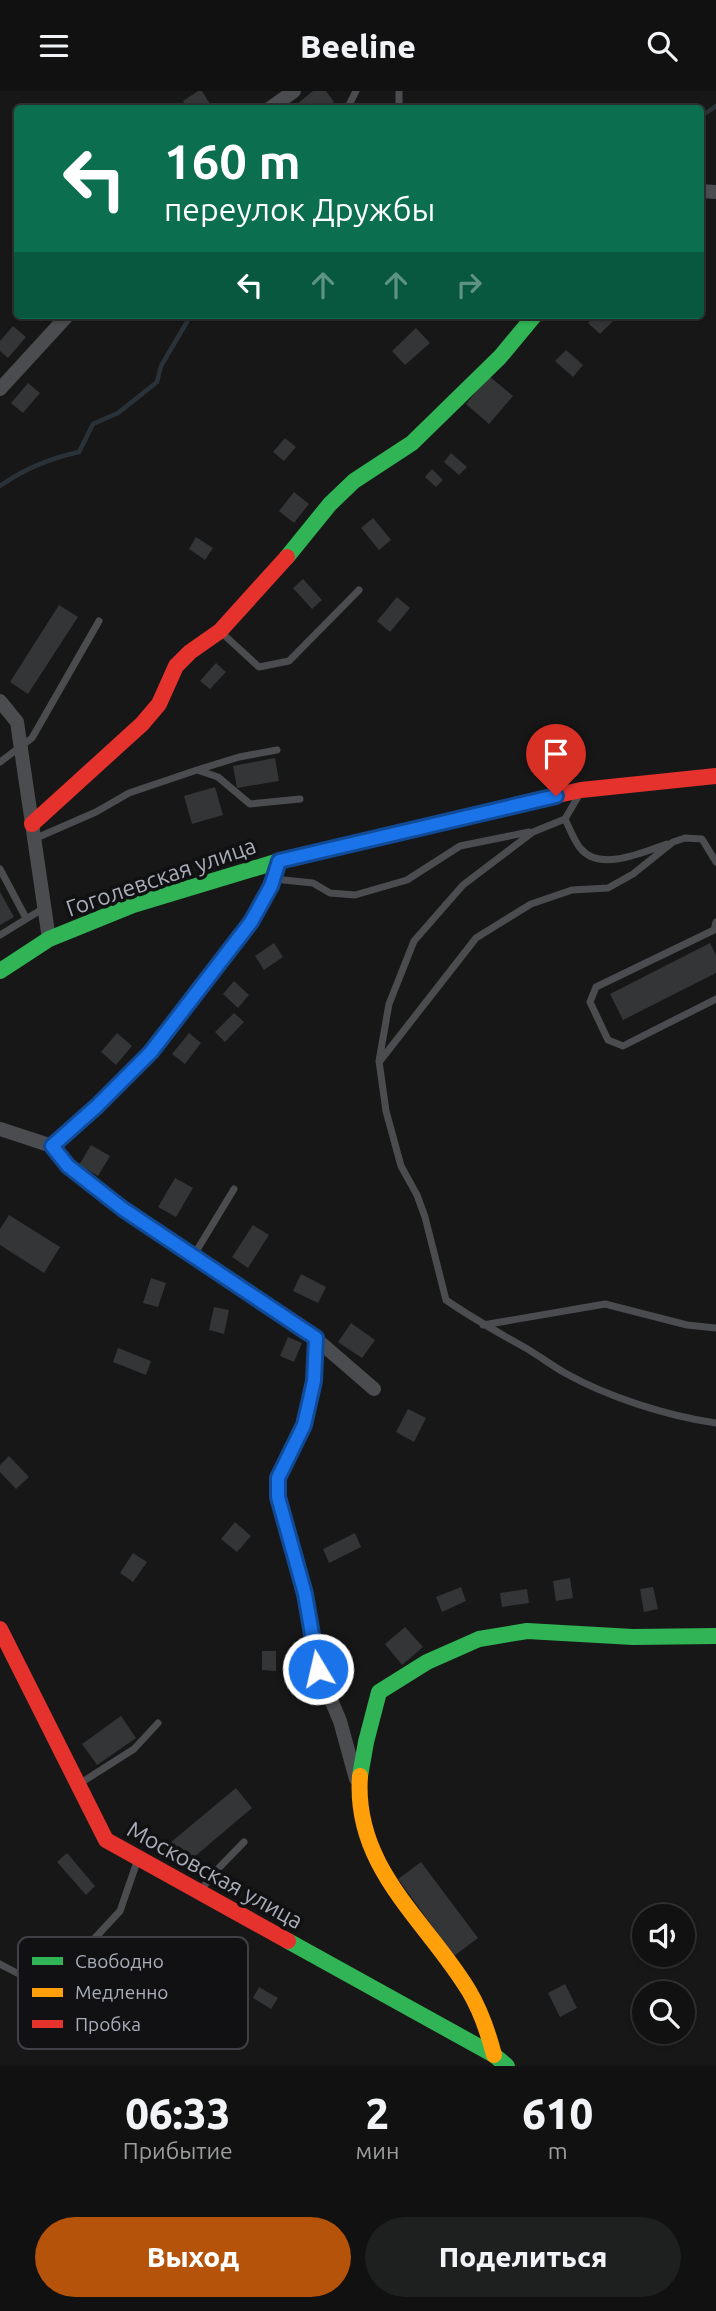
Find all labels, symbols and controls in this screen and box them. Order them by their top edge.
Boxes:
icon: menu [35,27,73,65]
icon: search [643,27,681,65]
text: Beeline [300,28,416,64]
icon: left [49,133,140,224]
text: 160 m [164,133,301,188]
text: переулок Дружбы [164,191,435,227]
icon: left [231,266,269,304]
icon: ahead [304,266,342,304]
icon: ahead [377,266,415,304]
icon: right [450,266,488,304]
pin [526,724,586,796]
icon: arrive [537,735,575,773]
street label: Гоголевская улица [63,832,259,921]
position arrow [281,1632,355,1706]
street label: Московская улица [123,1816,307,1933]
map controls [632,1904,695,2044]
button: sound [632,1904,695,1967]
legend [18,1937,248,2049]
text: Свободно [75,1950,164,1972]
text: Медленно [75,1981,168,2003]
button: search [632,1981,695,2044]
text: Пробка [75,2013,141,2035]
text: 06:33 [125,2090,230,2137]
text: 2 [366,2090,389,2137]
text: 610 [522,2090,593,2137]
text: Прибытие [123,2138,233,2163]
text: мин [356,2138,399,2163]
text: m [548,2138,568,2163]
button: Выход [35,2217,351,2297]
button: Поделиться [365,2217,681,2297]

